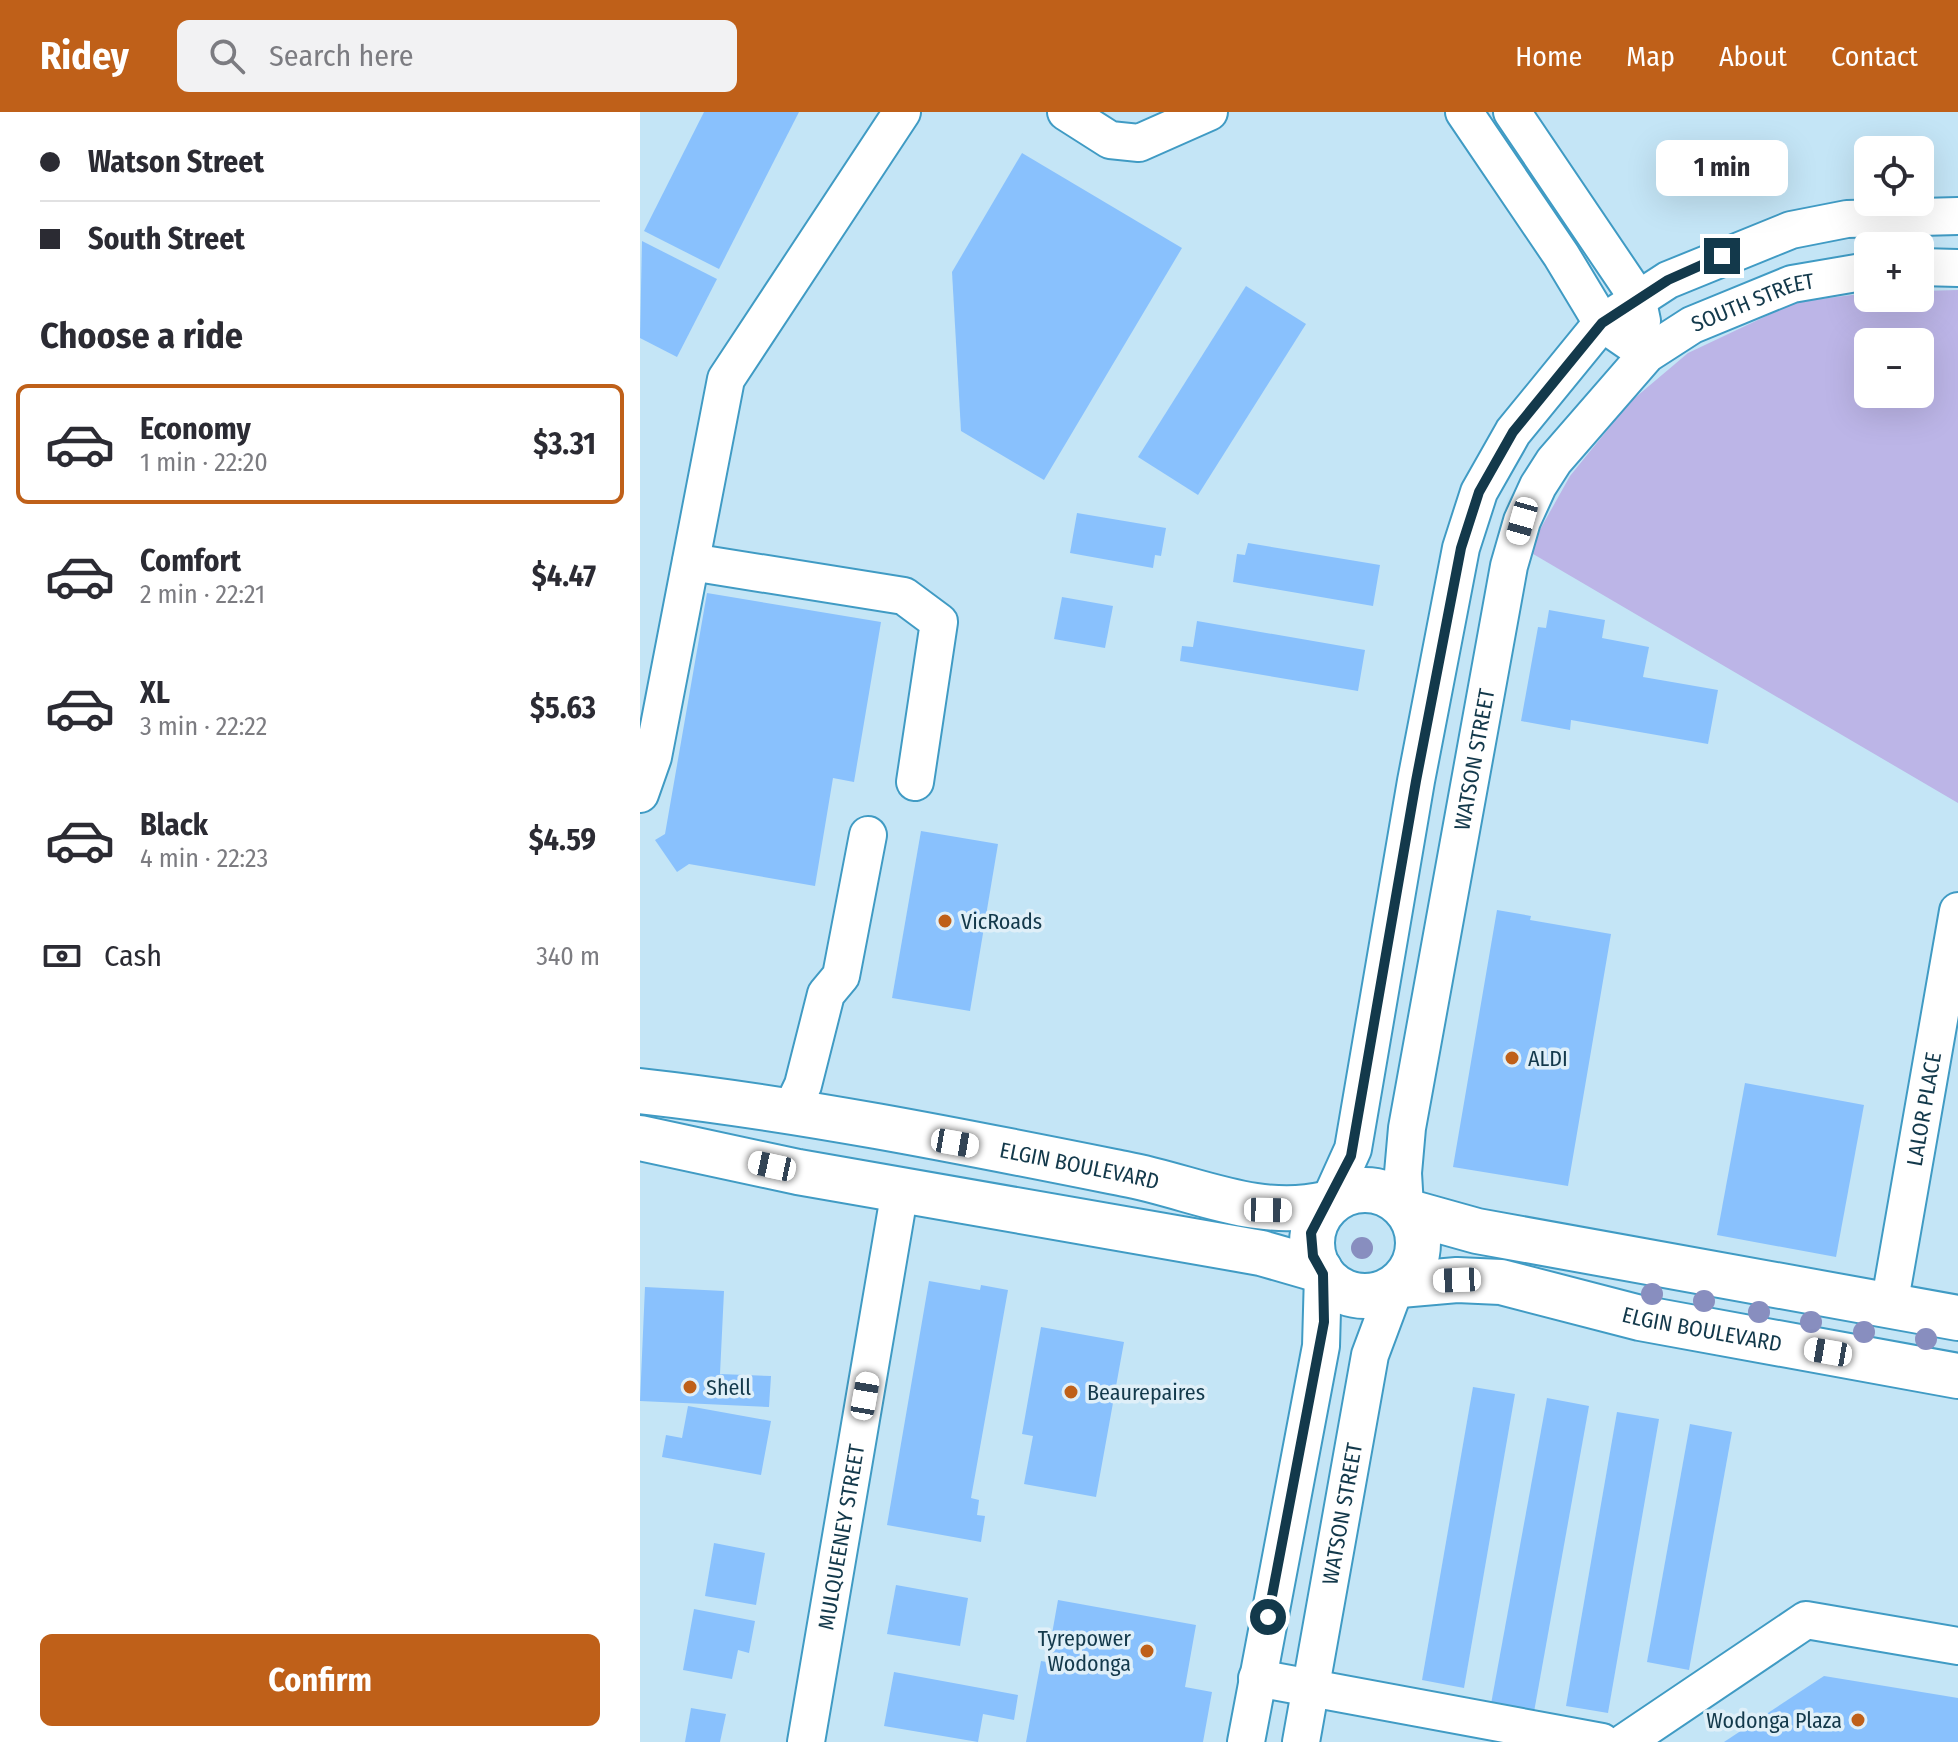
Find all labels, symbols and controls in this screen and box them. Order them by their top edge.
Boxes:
search box [177,20,737,92]
text: Ridey [40,33,129,79]
icon: search [205,34,249,78]
text: Search here [269,38,414,74]
text: Home [1515,40,1582,73]
text: Map [1626,40,1675,73]
text: About [1719,40,1787,73]
text: Contact [1831,40,1918,73]
map controls [1854,136,1934,408]
button: locate [1854,136,1934,216]
callout: 1 min [1656,140,1788,196]
text: Watson Street [88,144,264,180]
text: 1 min [1694,152,1750,183]
text: South Street [88,221,245,257]
button: + [1854,232,1934,312]
route end [1704,238,1740,274]
street label: SOUTH STREET [1687,267,1817,338]
text: Choose a ride [40,314,243,358]
button: − [1854,328,1934,408]
icon: car [44,408,116,480]
text: Economy [140,411,251,447]
text: $3.31 [533,426,596,462]
text: 1 min · 22:20 [140,447,268,478]
car [1504,495,1540,547]
icon: car [44,540,116,612]
text: Comfort [140,543,241,579]
text: $4.47 [532,558,596,594]
text: 2 min · 22:21 [140,579,265,610]
icon: car [44,672,116,744]
text: XL [140,675,170,711]
street label: WATSON STREET [1448,686,1501,832]
text: $5.63 [530,690,596,726]
text: 3 min · 22:22 [140,711,267,742]
icon: car [44,804,116,876]
text: Black [140,807,208,843]
text: $4.59 [529,822,596,858]
text: 4 min · 22:23 [140,843,268,874]
place label: VicRoads [961,908,1042,935]
marker: VicRoads [936,912,954,930]
icon: cash [40,934,84,978]
text: Cash [104,938,162,974]
text: 340 m [536,941,600,972]
place label: ALDI [1528,1045,1568,1072]
marker: ALDI [1503,1049,1521,1067]
street label: LALOR PLACE [1901,1050,1947,1168]
car [929,1127,981,1159]
street label: ELGIN BOULEVARD [997,1136,1162,1195]
car [746,1149,798,1183]
car [1244,1198,1292,1222]
car [1433,1267,1481,1293]
street label: ELGIN BOULEVARD [1619,1301,1784,1358]
car [1802,1336,1854,1368]
car [849,1370,881,1422]
place label: Shell [706,1374,751,1401]
marker: Shell [681,1378,699,1396]
place label: Beaurepaires [1087,1379,1205,1406]
marker: Beaurepaires [1062,1383,1080,1401]
street label: WATSON STREET [1316,1440,1368,1587]
street label: MULQUEENEY STREET [812,1441,871,1632]
route start [1250,1599,1286,1635]
place label: Tyrepower Wodonga [1038,1625,1131,1677]
button: Confirm [40,1634,600,1726]
marker: Tyrepower Wodonga [1138,1642,1156,1660]
place label: Wodonga Plaza [1706,1707,1842,1734]
marker: Wodonga Plaza [1849,1711,1867,1729]

